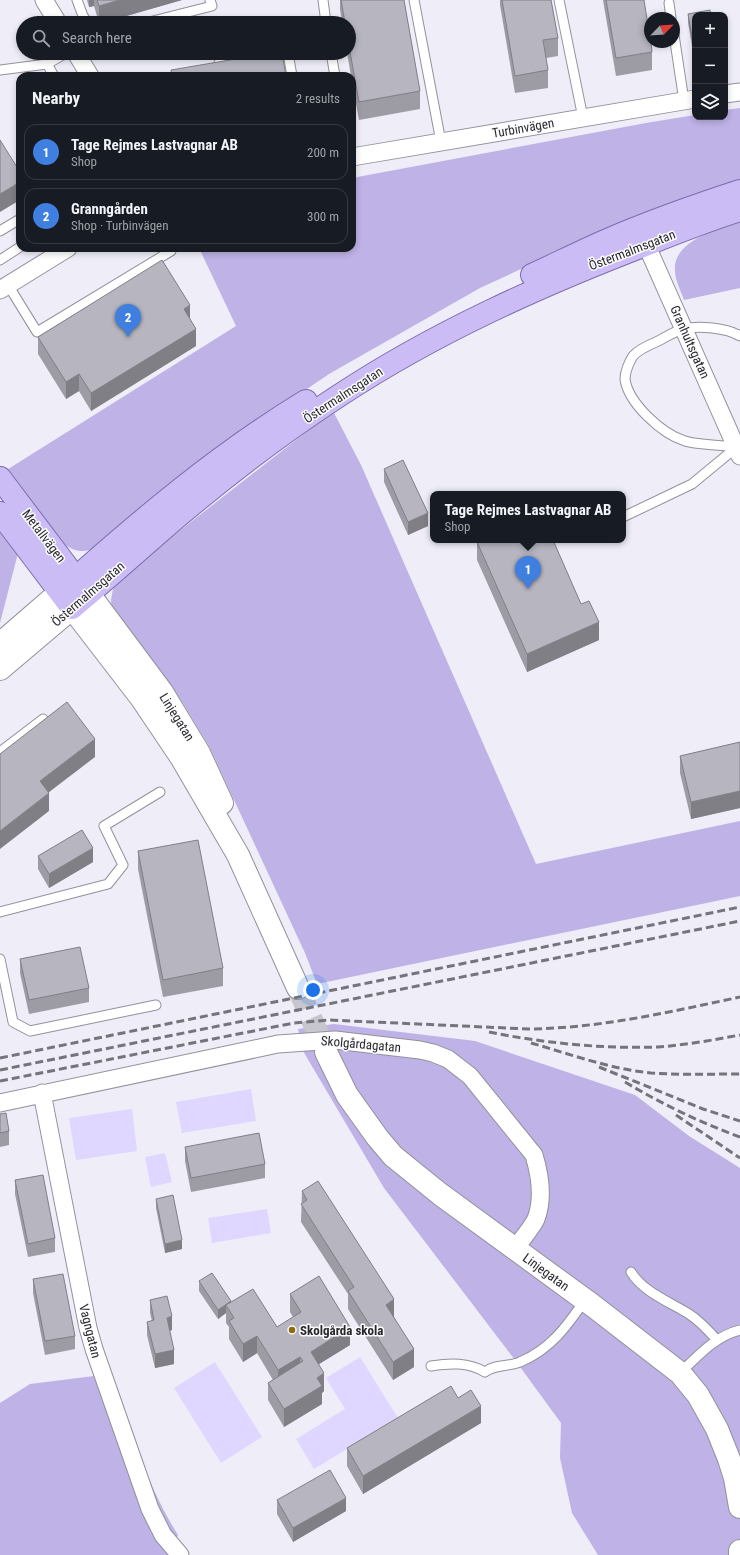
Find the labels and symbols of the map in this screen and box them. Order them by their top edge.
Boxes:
north arrow [644,12,680,48]
street label: Turbinvägen [491,115,555,141]
street label: Östermalmsgatan [587,227,677,273]
street label: Granhultsgatan [667,303,713,381]
pin: 2 [115,304,141,337]
street label: Östermalmsgatan [301,364,385,426]
street label: Metallvägen [19,507,69,565]
pin: 1 [515,556,541,589]
street label: Östermalmsgatan [49,558,127,630]
street label: Linjegatan [156,690,198,744]
your location [303,980,323,1000]
street label: Skolgårdagatan [320,1033,402,1055]
street label: Linjegatan [520,1250,572,1294]
street label: Vagngatan [76,1303,104,1359]
place label: Skolgårda skola [300,1323,383,1338]
marker: Skolgårda skola [287,1325,297,1335]

